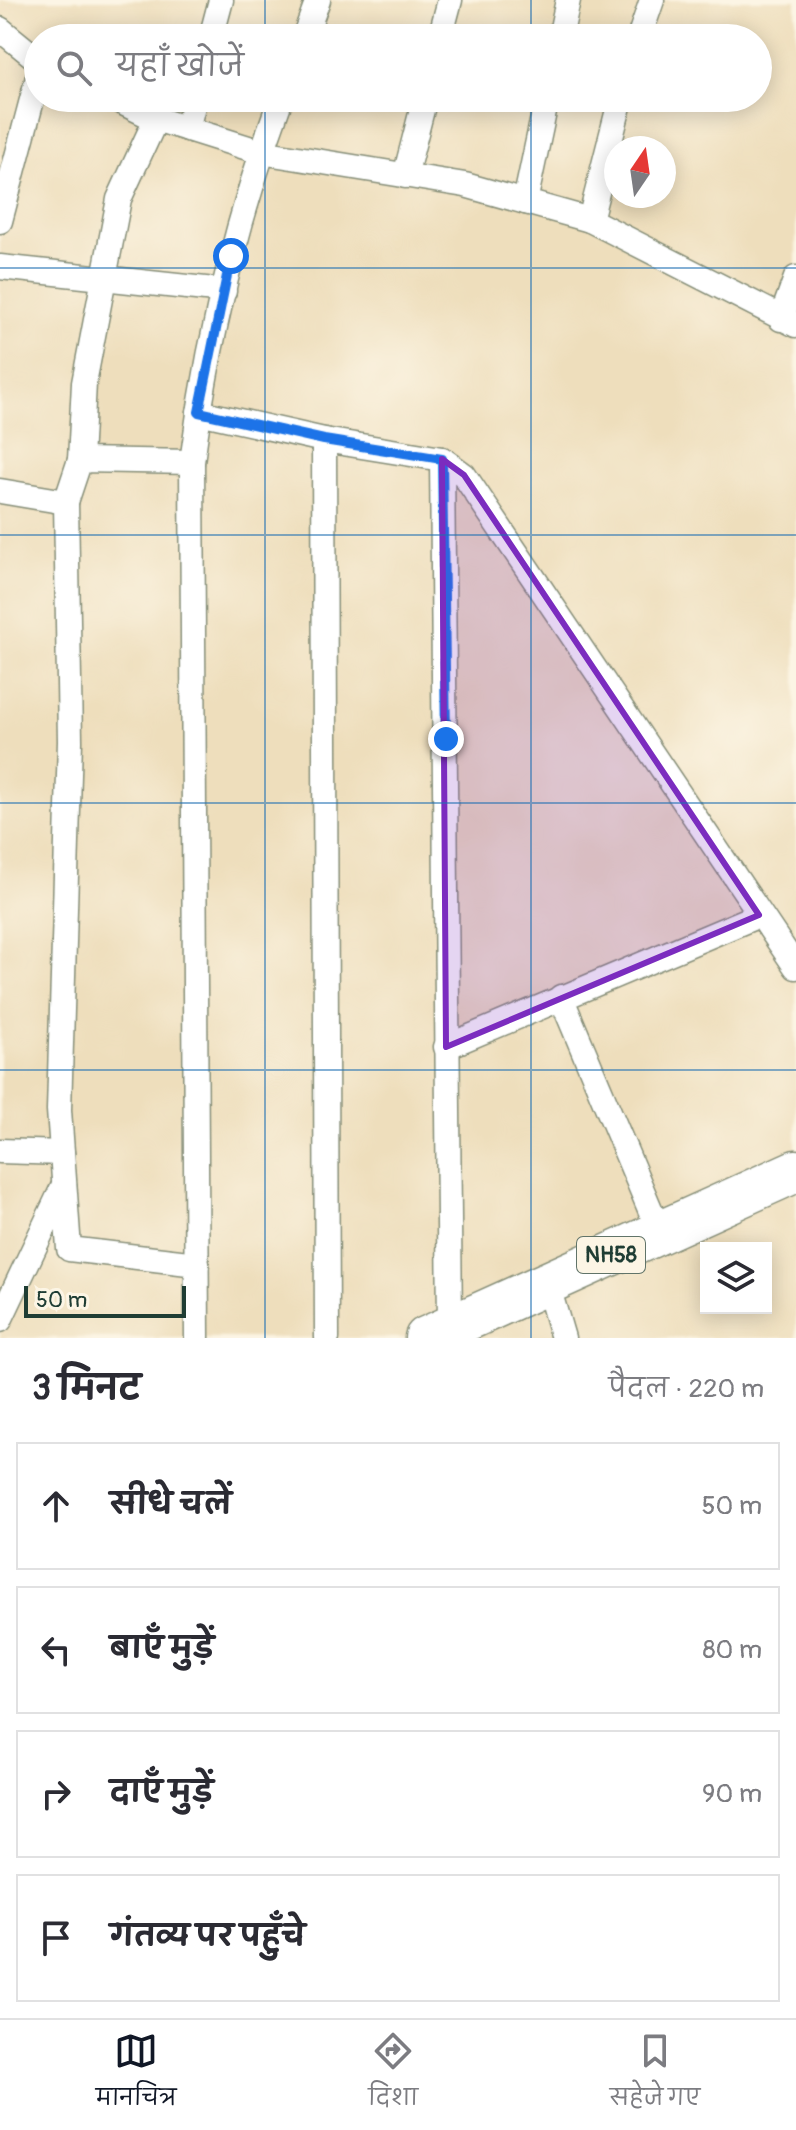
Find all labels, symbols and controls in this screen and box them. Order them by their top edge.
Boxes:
search box [24,24,772,112]
icon: search [52,46,96,90]
text: यहाँ खोजें [116,48,244,85]
north arrow [604,136,676,208]
route start [213,238,249,274]
route end [428,721,464,757]
road number: NH58 [577,1237,645,1273]
map controls [700,1242,772,1314]
button: layers [700,1242,772,1314]
scale bar [24,1282,186,1318]
text: 50 m [36,1286,87,1314]
text: 3 मिनट [32,1367,141,1410]
text: पैदल · 220 m [609,1373,764,1405]
icon: ahead [34,1484,78,1528]
text: सीधे चलें [110,1486,232,1523]
text: 50 m [701,1490,762,1522]
icon: left [34,1628,78,1672]
text: बाएँ मुड़ें [110,1630,214,1667]
text: 80 m [702,1634,762,1666]
icon: right [34,1772,78,1816]
text: दाएँ मुड़ें [110,1774,213,1811]
text: 90 m [702,1778,762,1810]
icon: arrive [34,1916,78,1960]
text: गंतव्य पर पहुँचे [110,1918,305,1955]
tab: मानचित्र [96,2029,177,2122]
tab: दिशा [368,2029,418,2122]
tab: सहेजे गए [610,2029,700,2122]

